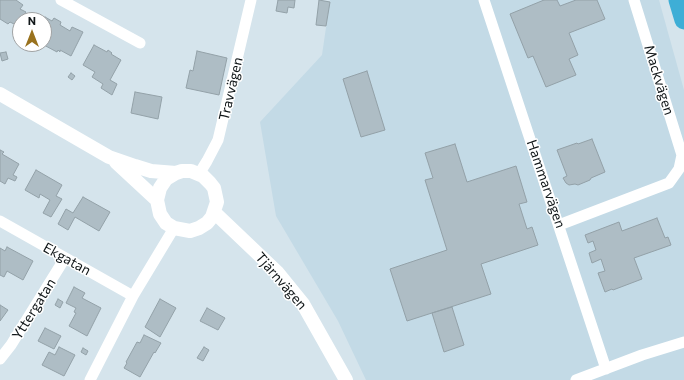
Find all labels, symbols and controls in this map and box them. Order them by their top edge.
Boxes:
north arrow [12,12,52,52]
text: N [28,14,36,27]
street label: Mackvägen [640,43,678,117]
street label: Travvägen [216,56,246,122]
street label: Hammarvägen [523,138,569,230]
street label: Ekgatan [40,239,94,279]
street label: Tjärnvägen [252,249,310,313]
street label: Yttergatan [9,275,59,343]

